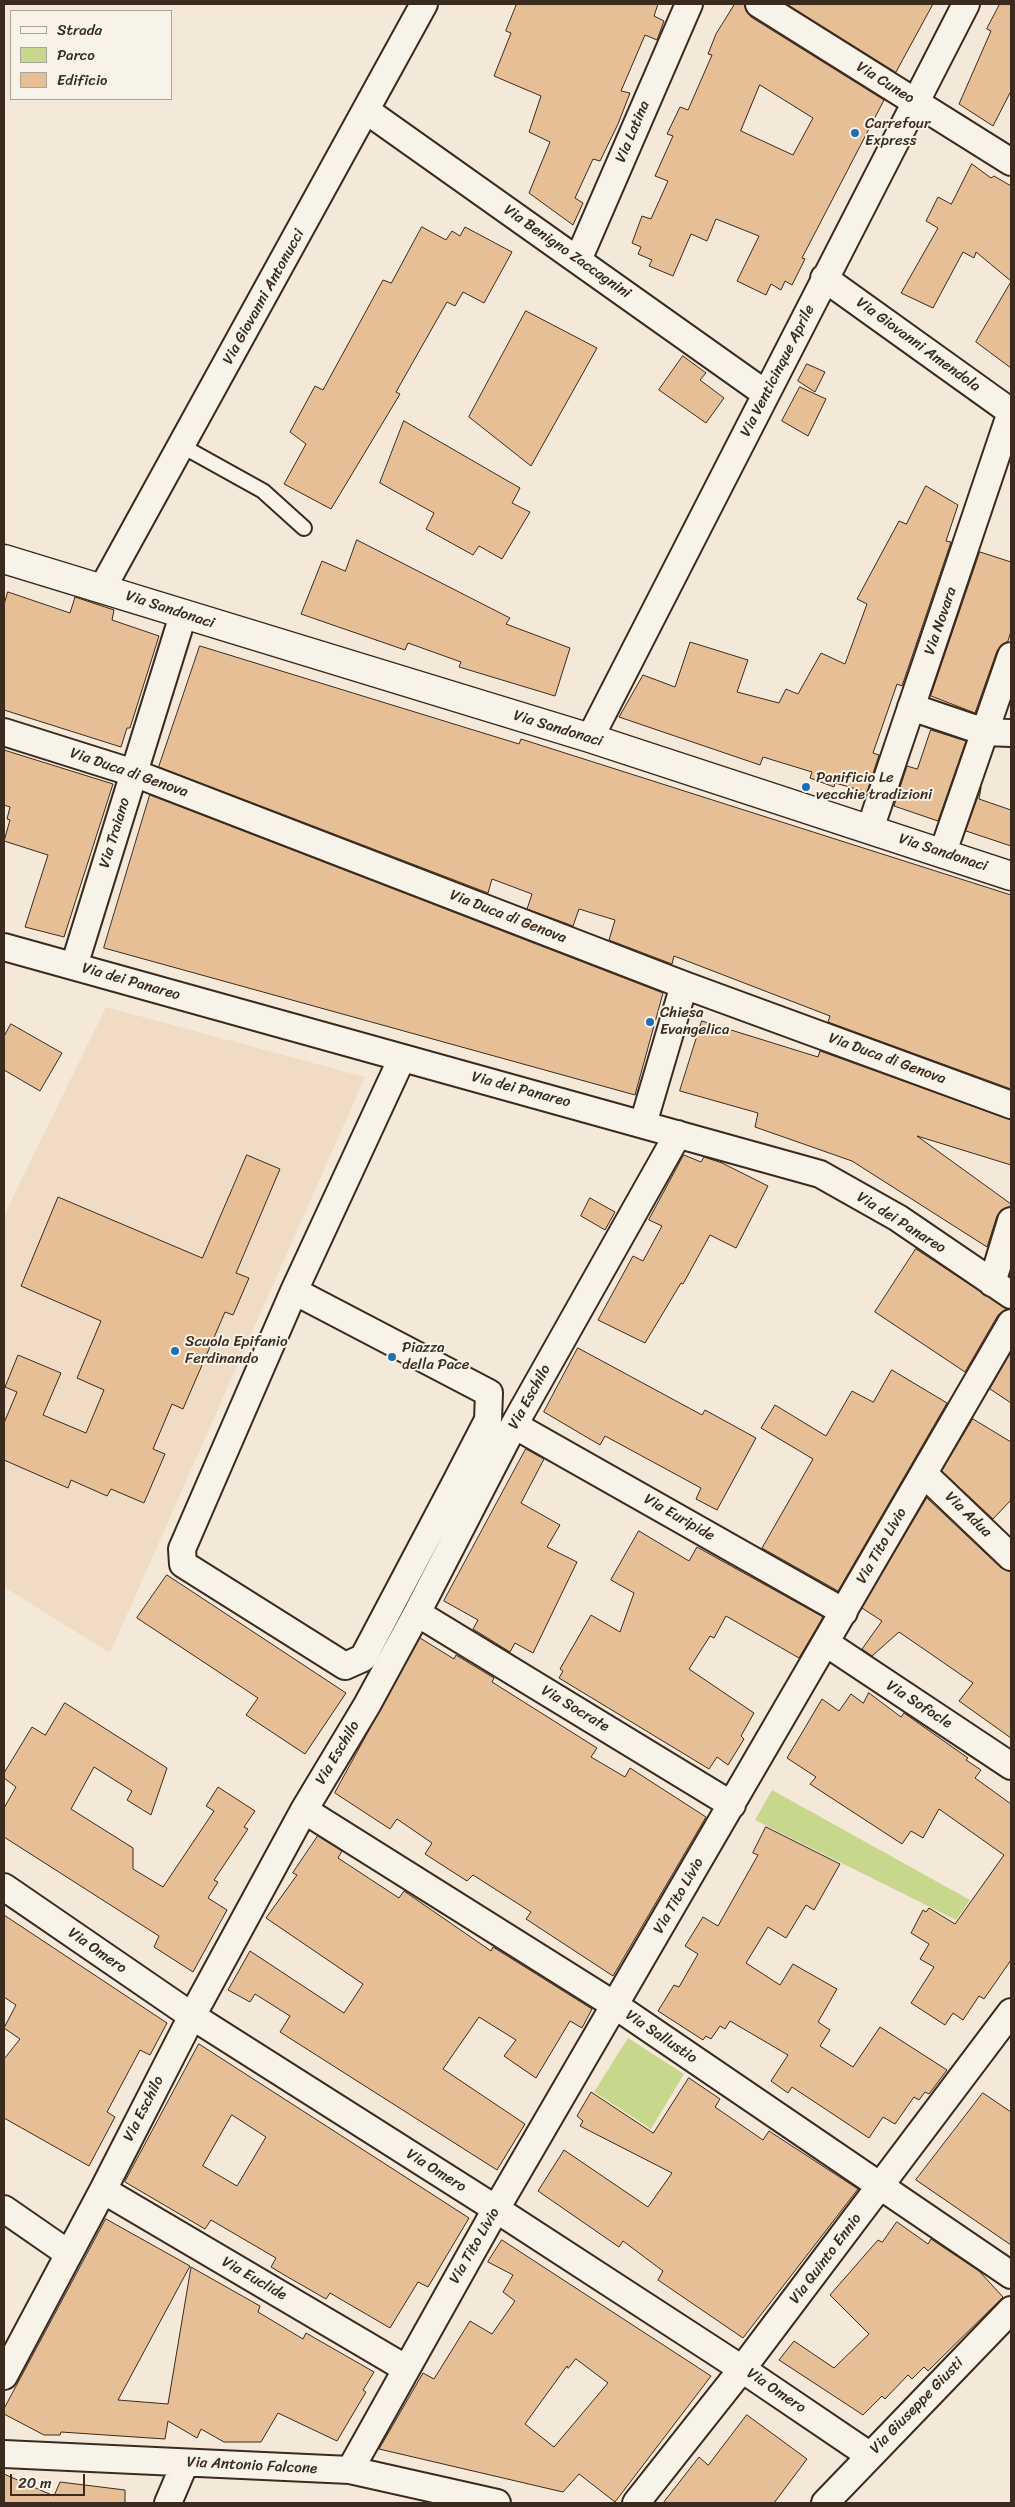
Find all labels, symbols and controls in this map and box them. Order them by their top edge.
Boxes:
legend [10,10,172,100]
text: Strada [57,17,102,43]
text: Parco [57,42,95,68]
street label: Via Cuneo [853,58,917,108]
text: Edificio [57,67,108,93]
street label: Via Latina [612,98,654,166]
place label: Carrefour Express [865,115,930,150]
marker: Carrefour Express [849,127,861,139]
street label: Via Benigno Zaccagnini [500,201,634,303]
street label: Via Giovanni Antonucci [219,226,309,368]
street label: Via Giovanni Amendola [853,294,983,396]
street label: Via Venticinque Aprile [737,302,819,440]
street label: Via Novara [921,585,961,657]
street label: Via Sandonaci [123,587,217,633]
street label: Via Sandonaci [511,707,605,751]
street label: Via Duca di Genova [68,744,190,802]
place label: Panificio Le vecchie tradizioni [816,769,932,804]
marker: Panificio Le vecchie tradizioni [800,781,812,793]
street label: Via Traiano [96,796,134,870]
street label: Via Sandonaci [896,830,990,876]
street label: Via Duca di Genova [447,886,569,948]
street label: Via dei Panareo [80,959,182,1005]
place label: Chiesa Evangelica [660,1004,730,1039]
marker: Chiesa Evangelica [644,1016,656,1028]
street label: Via Duca di Genova [826,1029,948,1089]
street label: Via dei Panareo [470,1068,572,1112]
street label: Via dei Panareo [853,1189,949,1257]
place label: Scuola Epifanio Ferdinando [185,1333,288,1368]
place label: Piazza della Pace [402,1339,469,1374]
marker: Scuola Epifanio Ferdinando [169,1345,181,1357]
marker: Piazza della Pace [386,1351,398,1363]
street label: Via Eschilo [505,1362,555,1432]
street label: Via Adua [941,1488,995,1542]
street label: Via Euripide [640,1491,718,1545]
street label: Via Tito Livio [853,1505,911,1587]
street label: Via Sofocle [883,1677,955,1733]
street label: Via Socrate [538,1682,612,1736]
street label: Via Eschilo [312,1718,364,1788]
street label: Via Tito Livio [650,1855,708,1937]
street label: Via Omero [64,1924,130,1978]
street label: Via Sallustio [622,2006,700,2068]
street label: Via Eschilo [120,2073,168,2145]
street label: Via Omero [403,2146,469,2196]
street label: Via Tito Livio [446,2205,504,2287]
street label: Via Quinto Ennio [786,2210,866,2308]
street label: Via Euclide [218,2253,290,2305]
street label: Via Giuseppe Giusti [867,2354,967,2458]
street label: Via Omero [743,2365,809,2417]
street label: Via Antonio Falcone [186,2454,318,2478]
scale bar [12,2464,88,2496]
text: 20 m [18,2470,52,2496]

